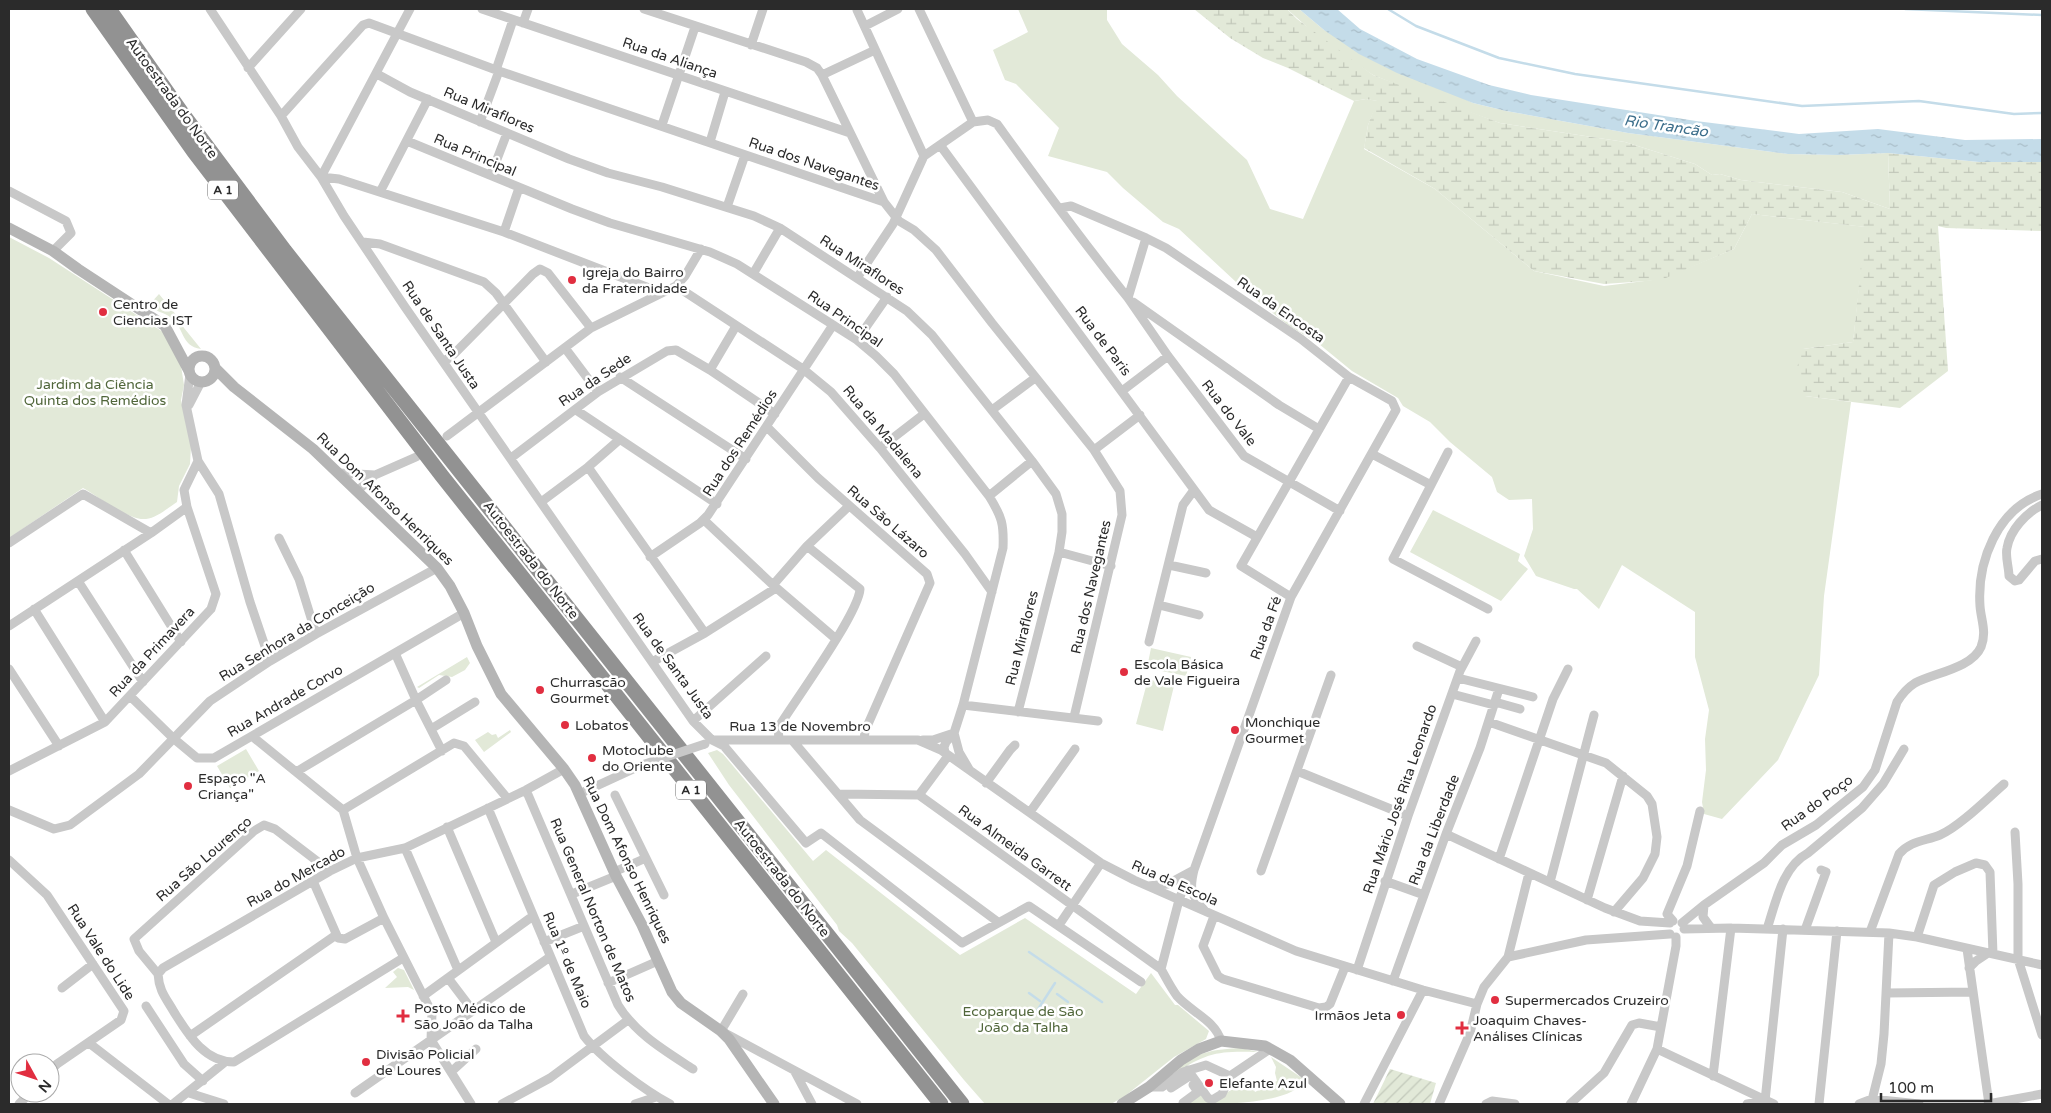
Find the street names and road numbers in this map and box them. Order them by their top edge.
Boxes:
street label: Autoestrada do Norte [122,34,222,162]
street label: Rua da Aliança [620,34,720,82]
street label: Rua Miraflores [441,83,537,137]
street label: Rua Principal [431,130,519,180]
street label: Rua dos Navegantes [747,134,882,194]
road number: A 1 [208,180,238,200]
street label: Rua Miraflores [817,231,908,299]
street label: Rua da Encosta [1234,273,1328,347]
street label: Rua de Santa Justa [398,278,484,392]
street label: Rua Principal [804,287,886,351]
street label: Rua de Paris [1071,303,1135,379]
street label: Rua da Sede [556,350,634,410]
street label: Rua do Vale [1198,377,1260,450]
street label: Rua da Madalena [839,382,927,482]
street label: Rua dos Remédios [699,386,781,500]
street label: Rua Dom Afonso Henriques [313,429,457,569]
street label: Rua São Lázaro [844,482,932,562]
street label: Autoestrada do Norte [480,498,582,622]
street label: Rua dos Navegantes [1067,518,1115,656]
street label: Rua Senhora da Conceição [216,579,378,685]
street label: Rua Miraflores [1002,589,1042,687]
street label: Rua da Fé [1247,594,1285,662]
street label: Rua da Primavera [106,603,198,701]
street label: Rua de Santa Justa [629,610,717,722]
street label: Rua Andrade Corvo [224,661,346,741]
street label: Rua Mário José Rita Leonardo [1360,702,1440,896]
street label: Rua 13 de Novembro [729,718,871,735]
street label: Rua do Poço [1778,771,1856,835]
street label: Rua da Liberdade [1405,772,1463,888]
street label: Rua Dom Afonso Henriques [579,774,675,947]
road number: A 1 [676,780,706,800]
street label: Rua Almeida Garrett [955,801,1076,895]
street label: Rua São Lourenço [153,813,255,905]
street label: Rua General Norton de Matos [546,815,640,1005]
street label: Autoestrada do Norte [731,816,833,940]
street label: Rua do Mercado [244,843,348,911]
street label: Rua da Escola [1129,856,1221,910]
street label: Rua Vale do Lide [64,901,138,1003]
street label: Rua 1º de Maio [539,909,595,1011]

